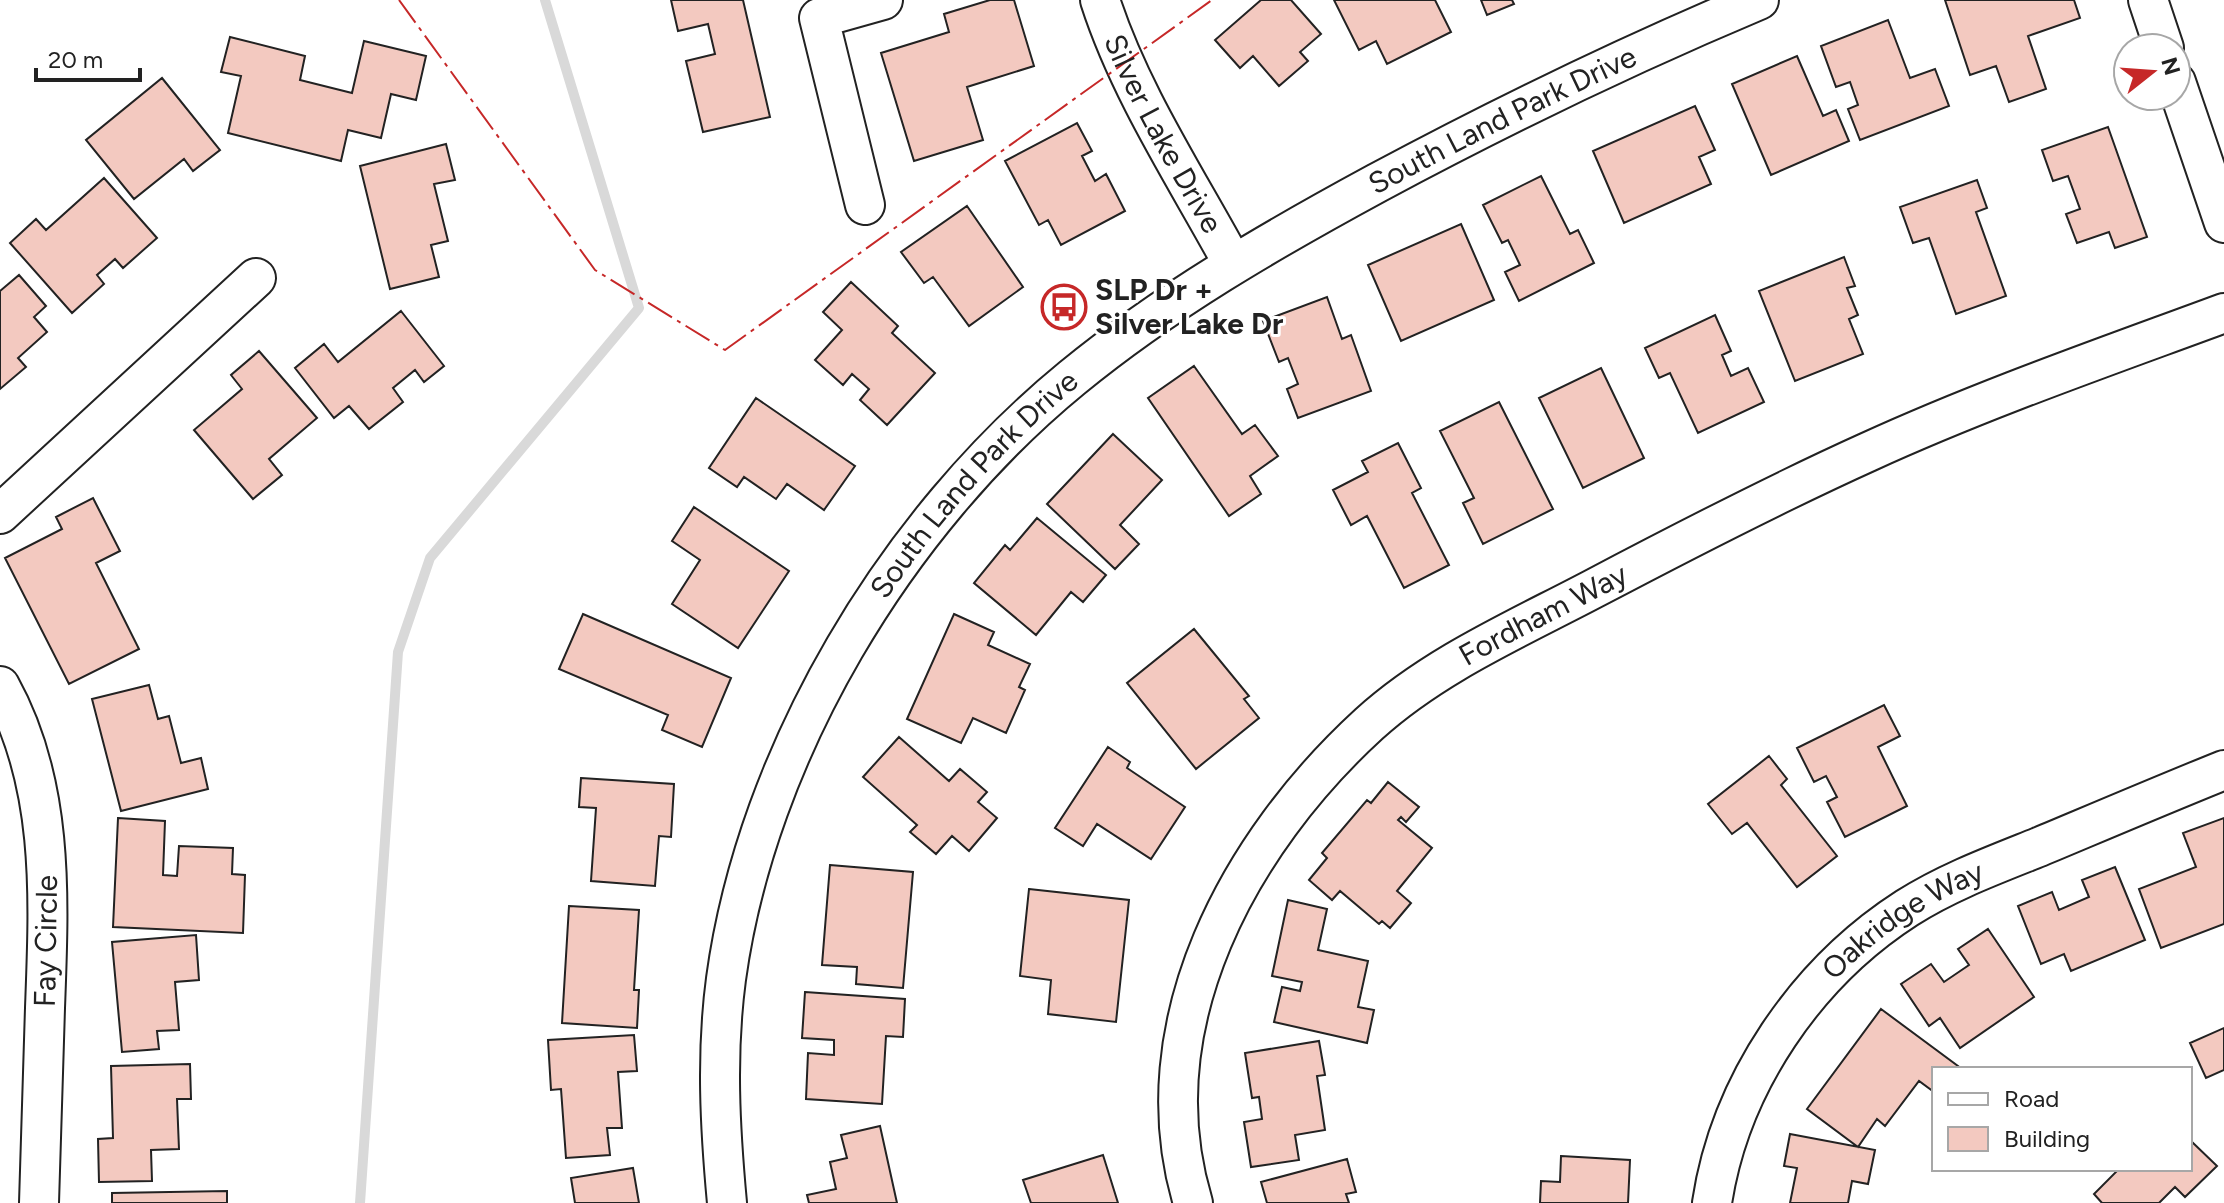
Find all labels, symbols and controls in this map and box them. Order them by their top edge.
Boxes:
street label: Silver Lake Drive [1096,29,1231,240]
scale bar [36,32,140,82]
north arrow [2112,32,2192,112]
street label: South Land Park Drive [1362,37,1642,202]
text: 20 m [48,45,103,74]
text: N [2155,54,2186,78]
place label: SLP Dr + Silver Lake Dr [1095,271,1283,342]
bus stop icon: SLP Dr + Silver Lake Dr [1040,283,1088,331]
street label: South Land Park Drive [862,362,1085,605]
street label: Fordham Way [1452,555,1634,674]
street label: Oakridge Way [1814,853,1989,987]
street label: Fay Circle [26,875,65,1007]
legend [1932,1067,2192,1171]
text: Road [2004,1084,2059,1113]
text: Building [2004,1124,2090,1153]

